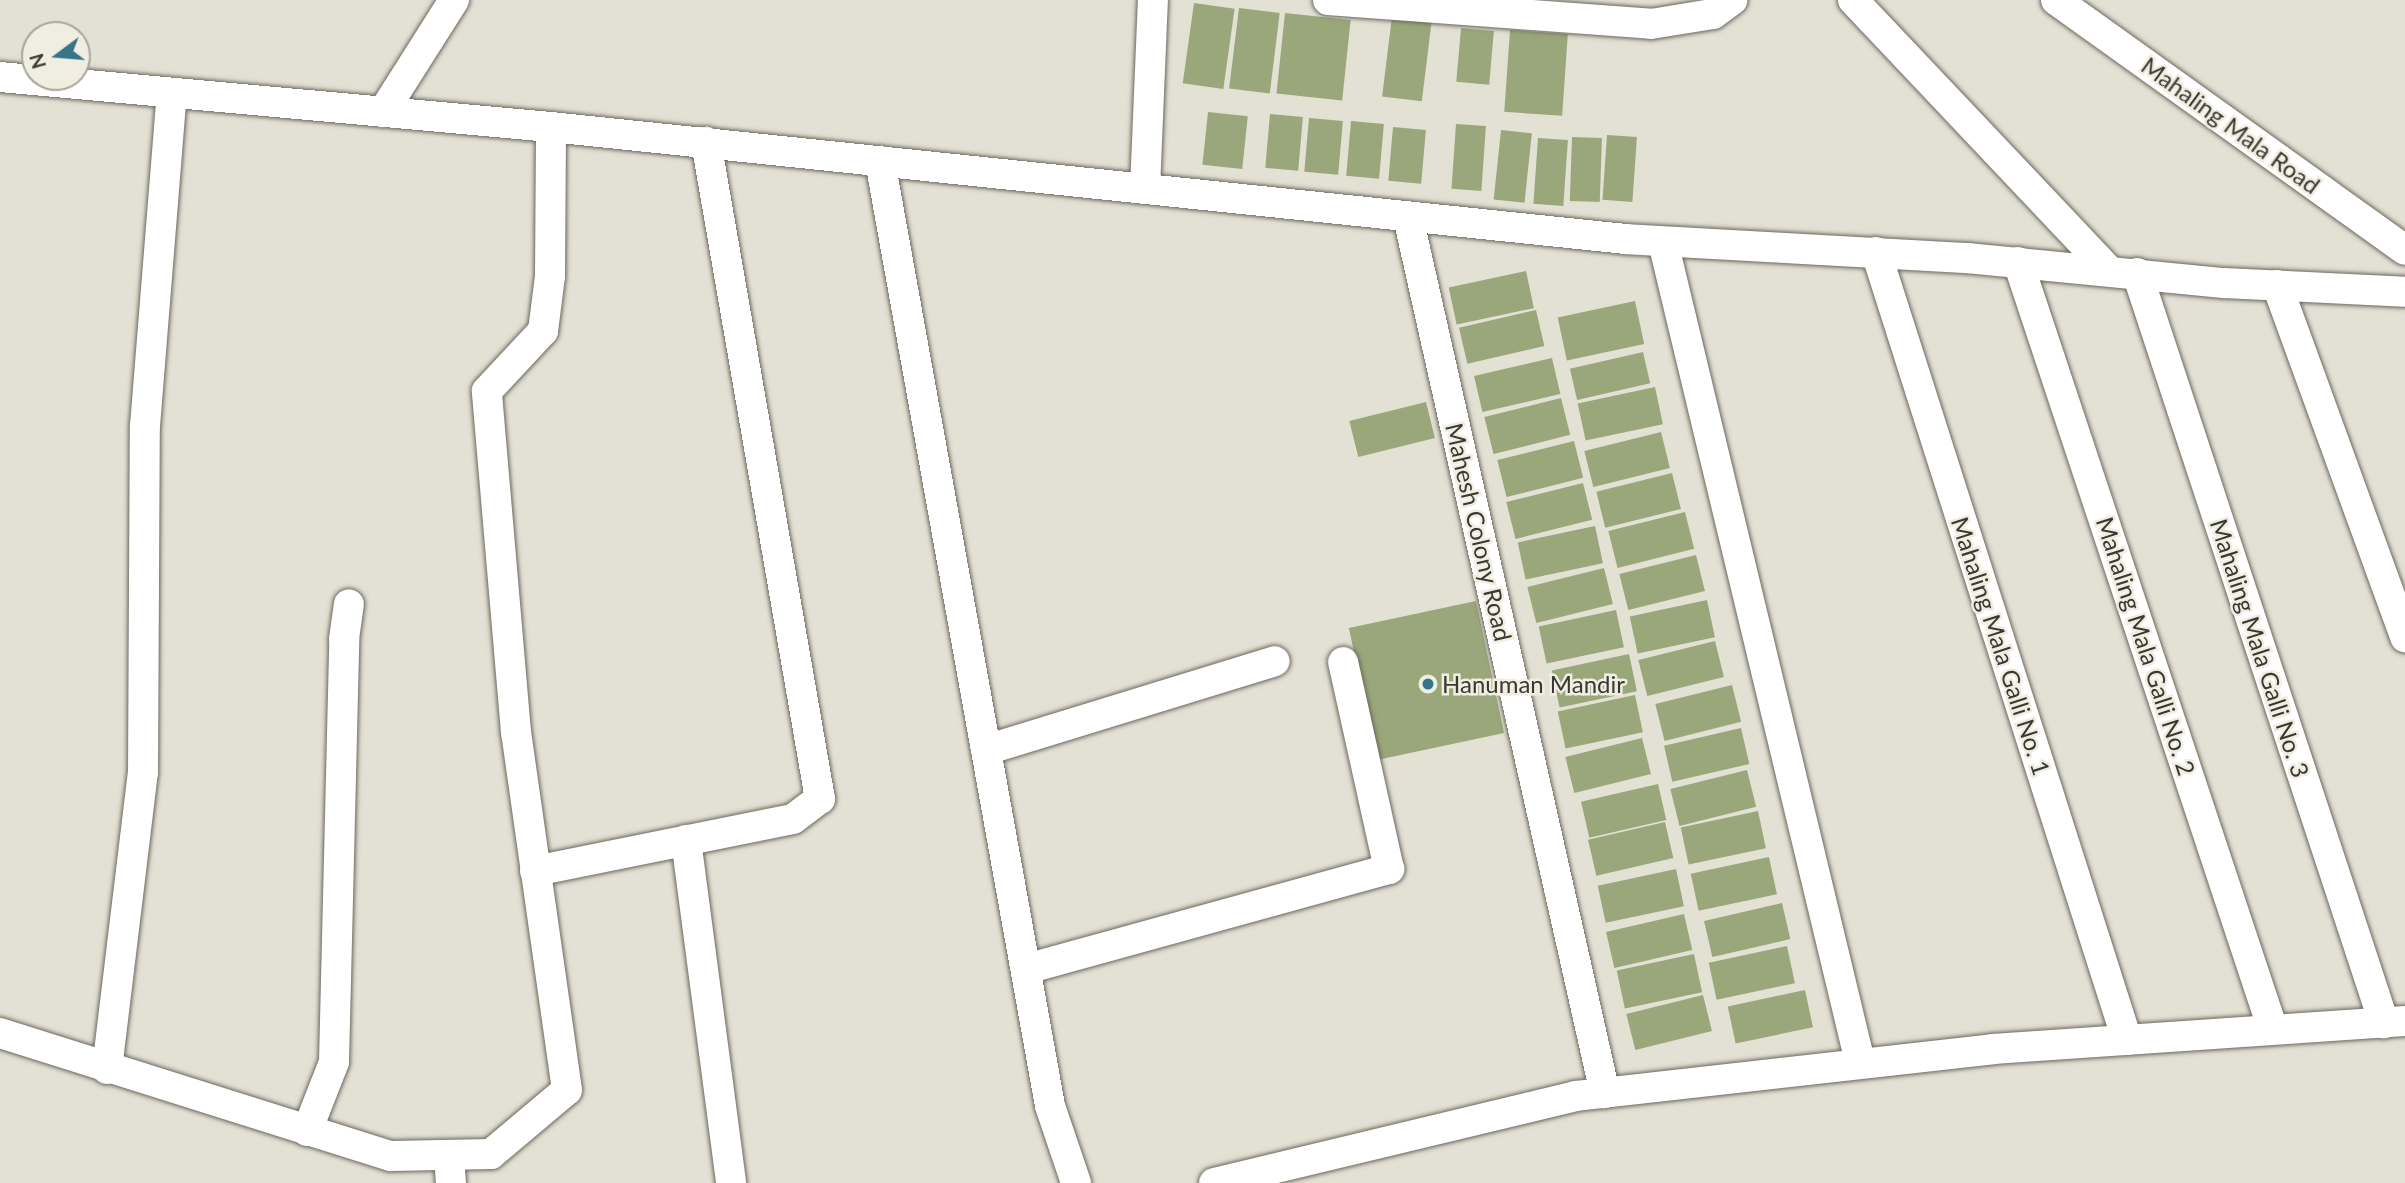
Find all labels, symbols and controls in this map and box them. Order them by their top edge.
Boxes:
north arrow [21,21,91,91]
text: N [24,51,50,72]
street label: Mahaling Mala Road [2136,51,2326,199]
street label: Mahesh Colony Road [1440,420,1518,644]
street label: Mahaling Mala Galli No. 1 [1946,513,2056,779]
street label: Mahaling Mala Galli No. 2 [2091,513,2201,779]
street label: Mahaling Mala Galli No. 3 [2205,515,2315,781]
place label: Hanuman Mandir [1442,670,1625,698]
marker: Hanuman Mandir [1420,676,1436,692]

